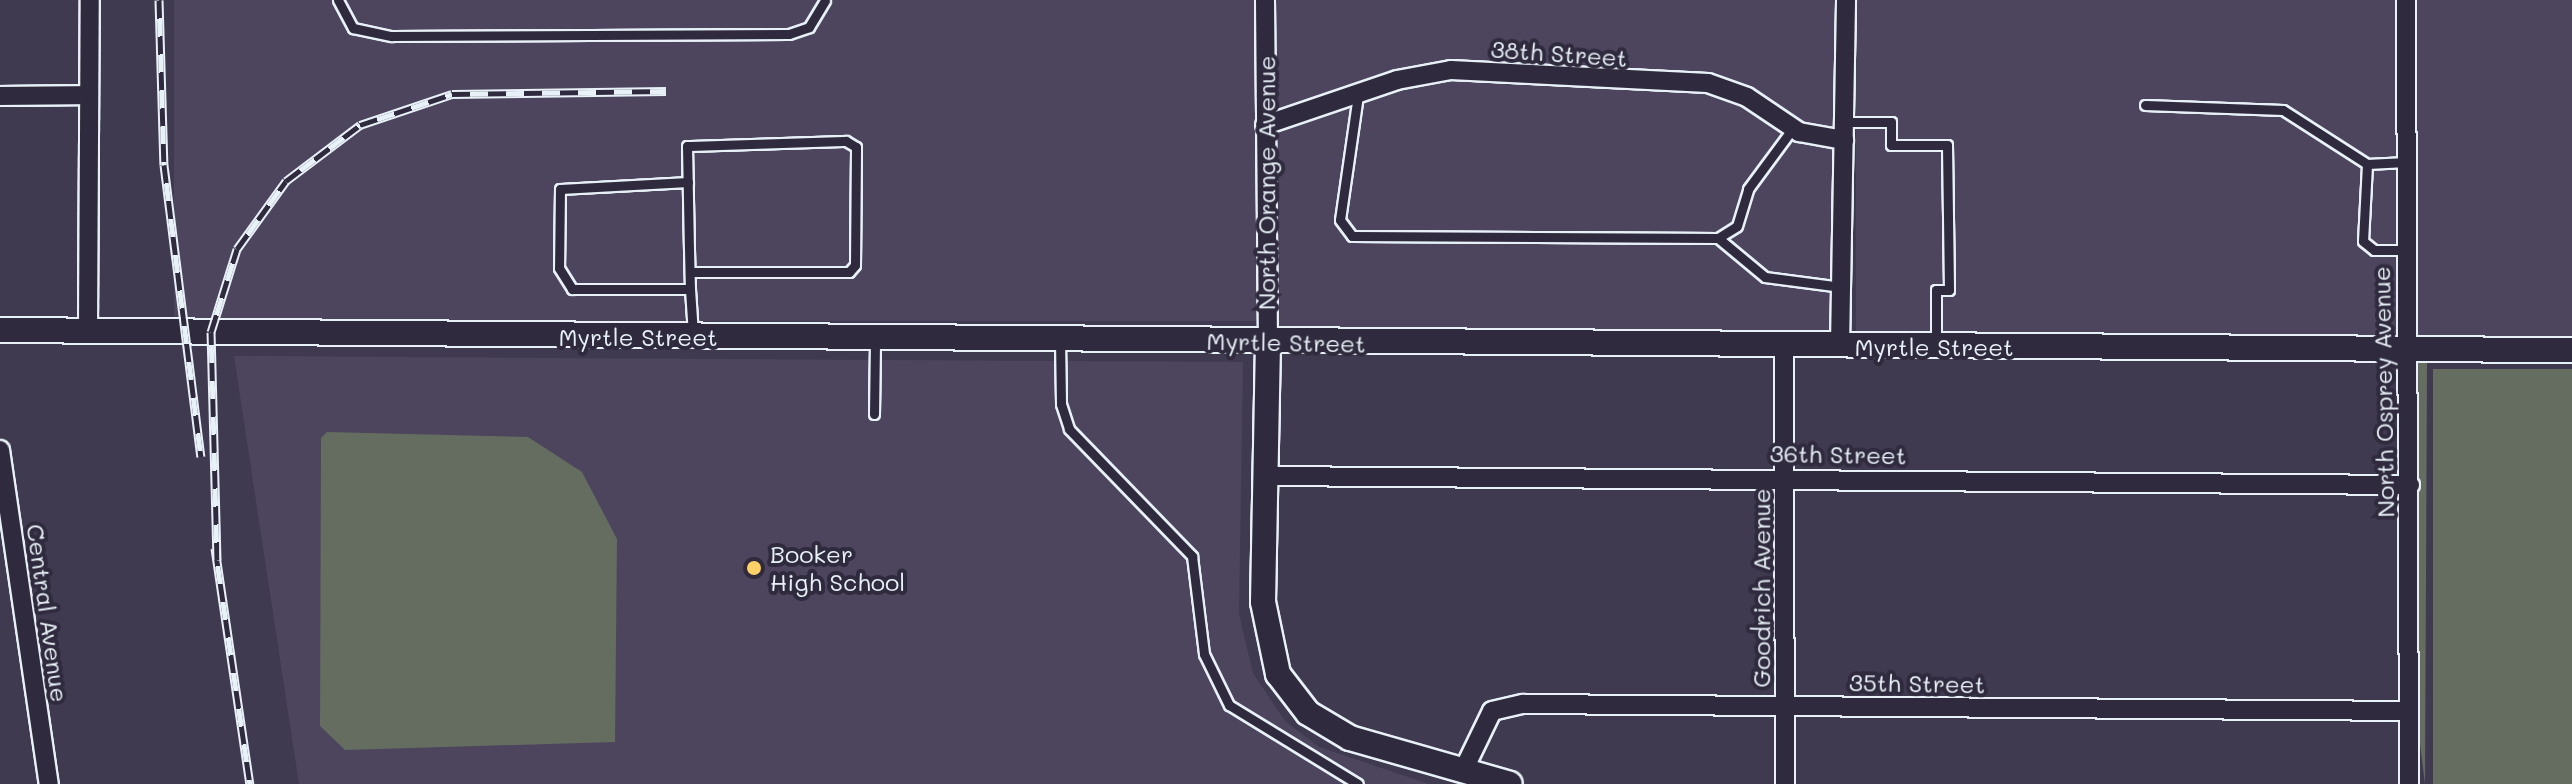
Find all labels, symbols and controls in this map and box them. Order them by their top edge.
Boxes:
street label: 38th Street [1490,34,1628,72]
street label: North Orange Avenue [1252,56,1280,310]
street label: North Osprey Avenue [2366,266,2400,518]
street label: Myrtle Street [558,323,718,351]
street label: Myrtle Street [1206,326,1366,358]
street label: Myrtle Street [1854,333,2014,361]
street label: 36th Street [1769,438,1907,470]
street label: Goodrich Avenue [1747,488,1775,688]
street label: Central Avenue [21,522,75,704]
place label: Booker High School [770,540,905,596]
marker: Booker High School [745,559,763,577]
street label: 35th Street [1849,667,1985,699]

